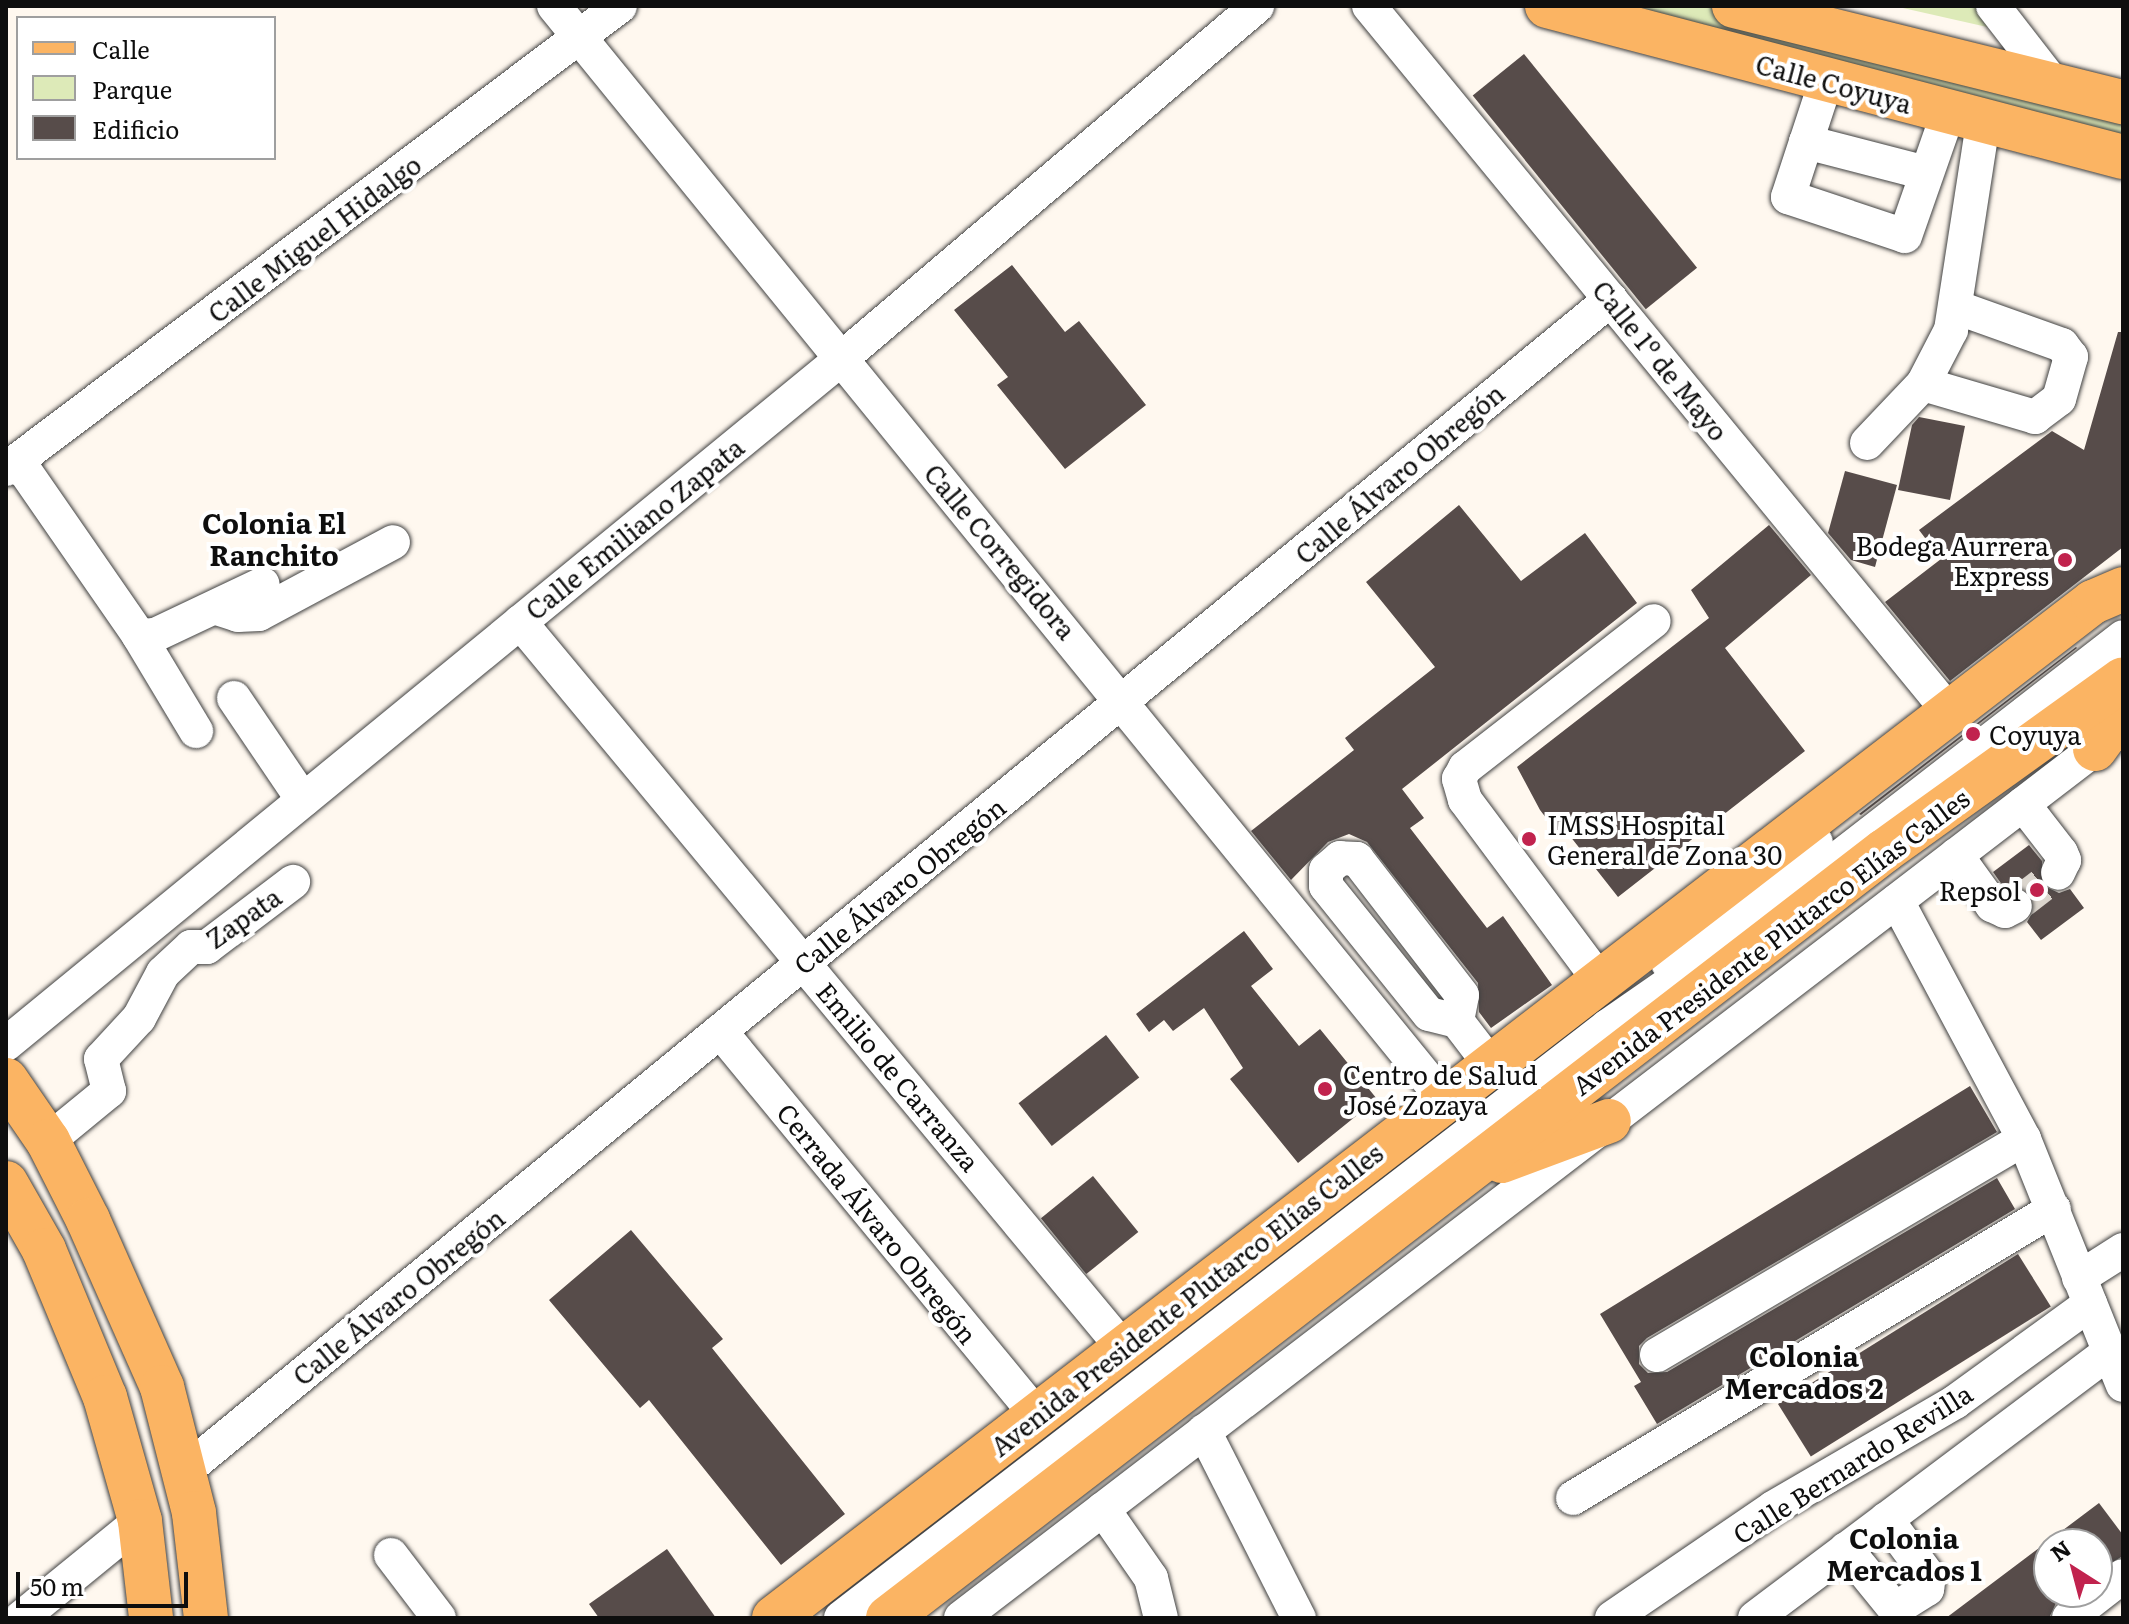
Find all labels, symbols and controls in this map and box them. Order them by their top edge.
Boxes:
legend [16,16,276,160]
text: Calle [92,31,150,66]
street label: Calle Coyuya [1753,47,1915,119]
text: Parque [92,71,172,106]
text: Edificio [92,111,179,146]
street label: Calle Miguel Hidalgo [201,148,427,328]
street label: Calle 1º de Mayo [1587,274,1735,446]
street label: Calle Álvaro Obregón [1288,377,1510,569]
street label: Calle Emiliano Zapata [519,431,749,625]
street label: Calle Corregidora [919,457,1083,645]
district label: Colonia El Ranchito [202,505,346,571]
place label: Bodega Aurrera Express [1856,529,2049,590]
marker: Bodega Aurrera Express [2056,551,2074,569]
place label: Coyuya [1989,718,2081,750]
marker: Coyuya [1964,725,1982,743]
street label: Avenida Presidente Plutarco Elías Calles [1565,781,1975,1101]
street label: Calle Álvaro Obregón [787,790,1011,980]
place label: IMSS Hospital General de Zona 30 [1547,808,1782,870]
marker: IMSS Hospital General de Zona 30 [1518,828,1540,850]
place label: Repsol [1939,874,2021,906]
street label: Zapata [199,880,287,954]
marker: Repsol [2028,881,2046,899]
street label: Emilio de Carranza [811,975,987,1177]
place label: Centro de Salud José Zozaya [1343,1058,1538,1120]
marker: Centro de Salud José Zozaya [1314,1078,1336,1100]
street label: Cerrada Álvaro Obregón [771,1097,985,1349]
street label: Avenida Presidente Plutarco Elías Calles [984,1136,1388,1462]
street label: Calle Álvaro Obregón [286,1201,510,1391]
district label: Colonia Mercados 2 [1724,1338,1884,1404]
street label: Calle Bernardo Revilla [1727,1377,1977,1549]
district label: Colonia Mercados 1 [1826,1520,1982,1586]
north arrow [2033,1528,2113,1608]
text: N [2043,1531,2077,1569]
scale bar [20,1556,192,1606]
text: 50 m [30,1568,84,1603]

